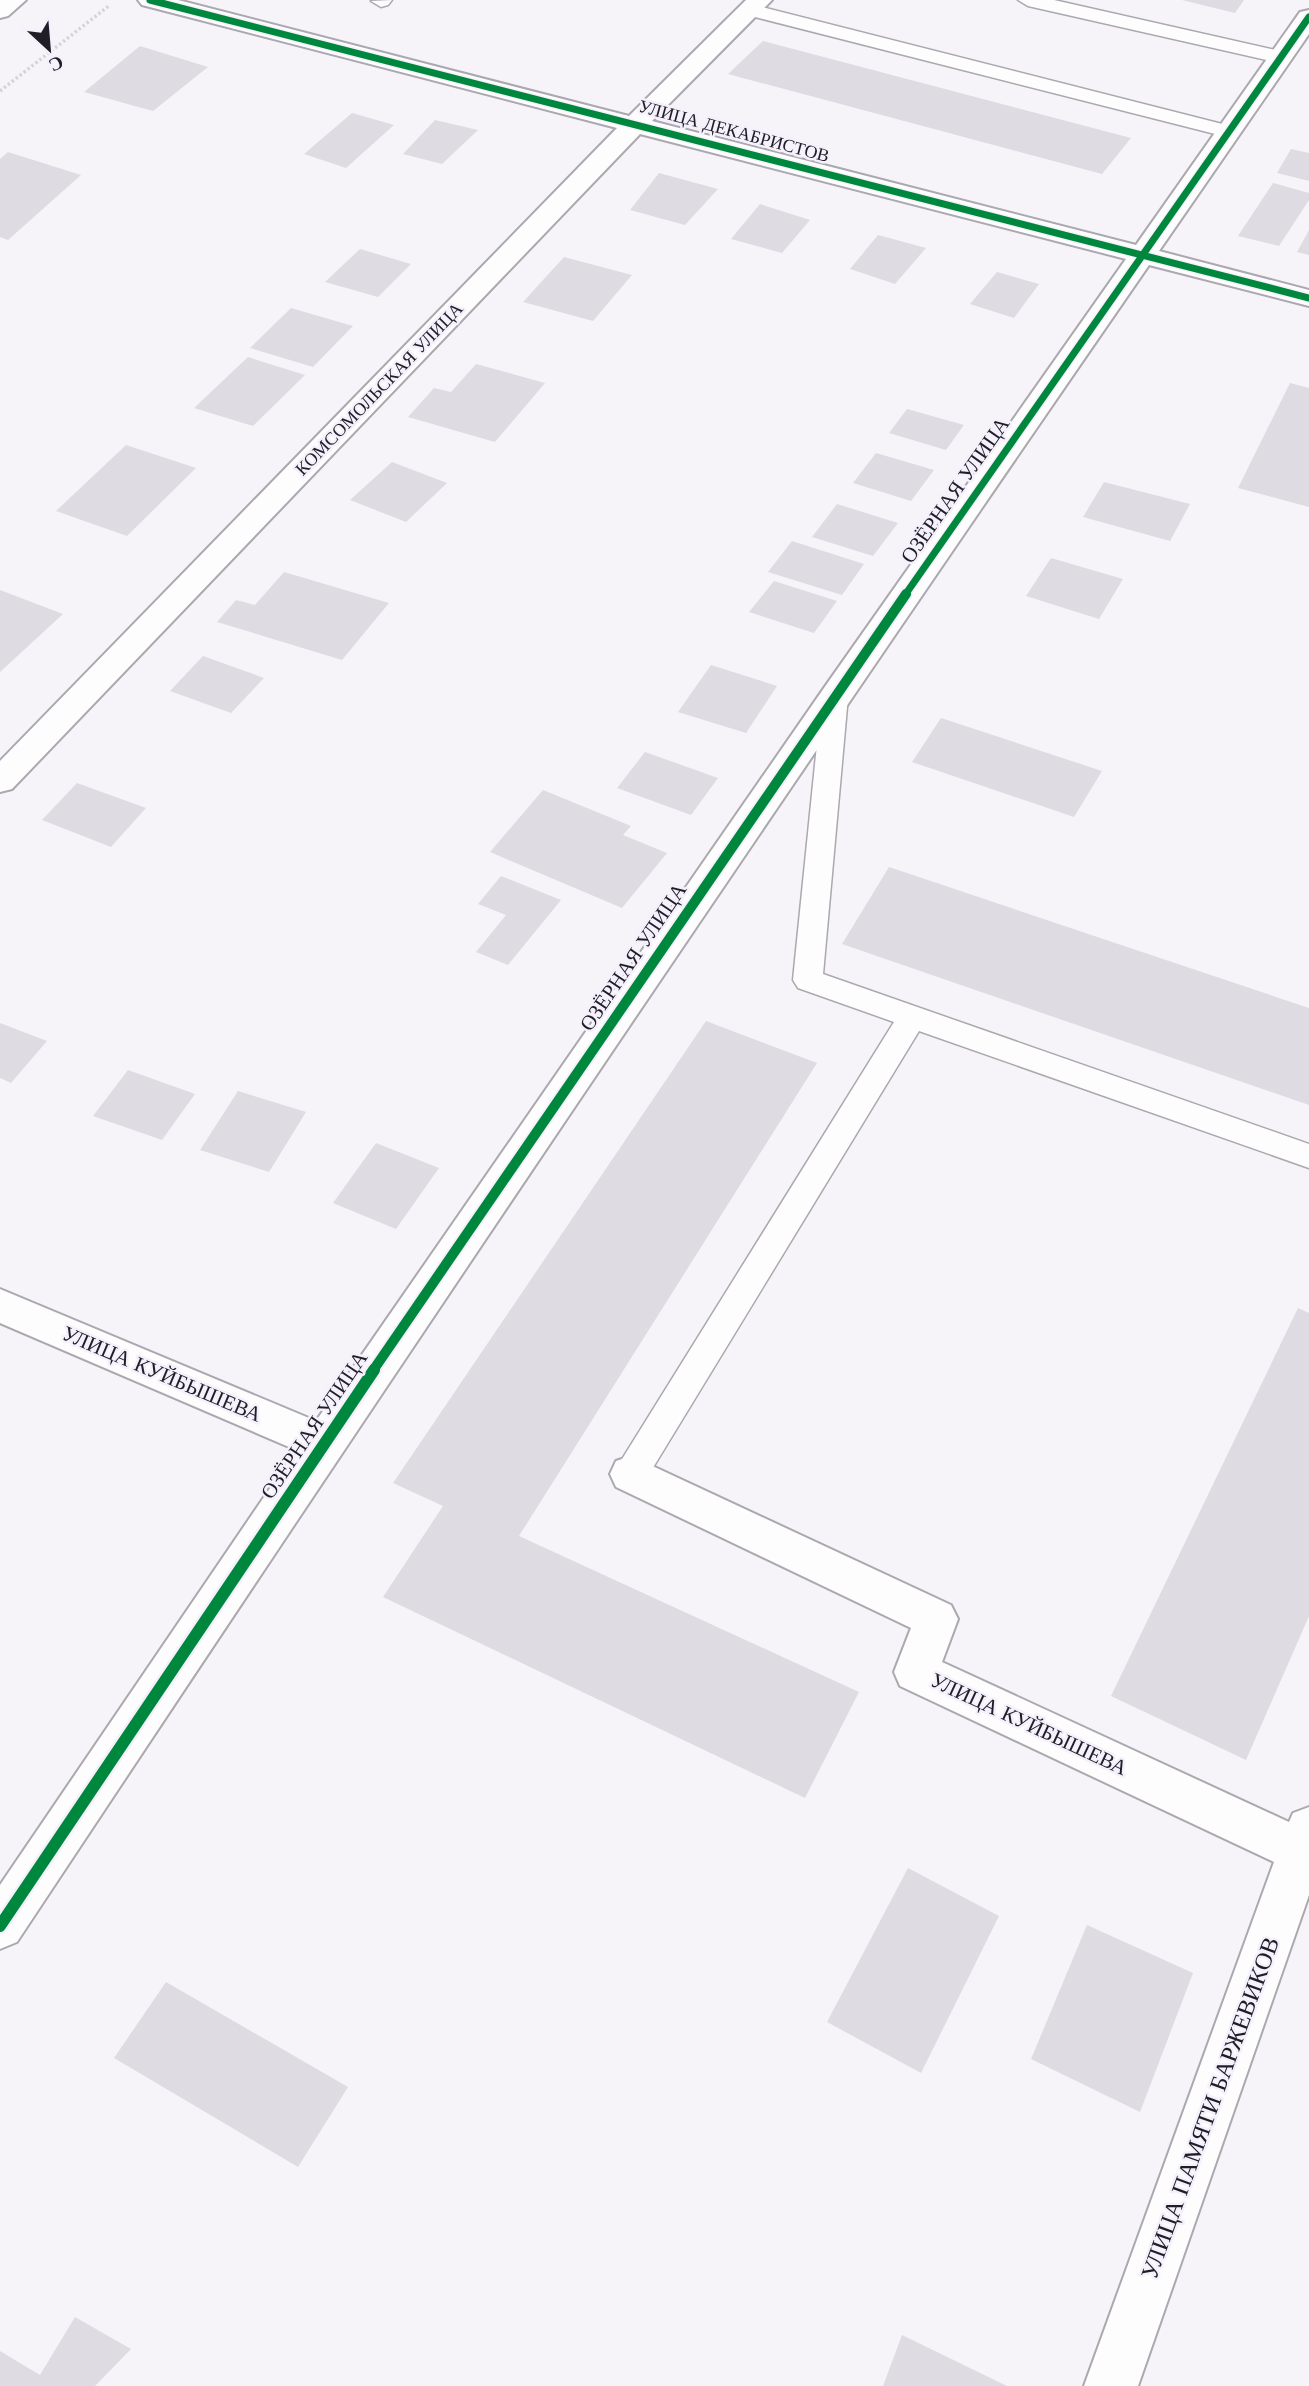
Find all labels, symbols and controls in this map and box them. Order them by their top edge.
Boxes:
north arrow [14,14,84,84]
text: С [45,50,67,77]
street label: УЛИЦА ДЕКАБРИСТОВ [636,95,832,167]
street label: КОМСОМОЛЬСКАЯ УЛИЦА [291,298,467,480]
street label: ОЗЁРНАЯ УЛИЦА [895,411,1016,568]
street label: ОЗЁРНАЯ УЛИЦА [574,877,693,1036]
street label: УЛИЦА КУЙБЫШЕВА [58,1320,266,1428]
street label: ОЗЁРНАЯ УЛИЦА [255,1345,374,1504]
street label: УЛИЦА КУЙБЫШЕВА [926,1667,1132,1781]
street label: УЛИЦА ПАМЯТИ БАРЖЕВИКОВ [1134,1933,1285,2283]

